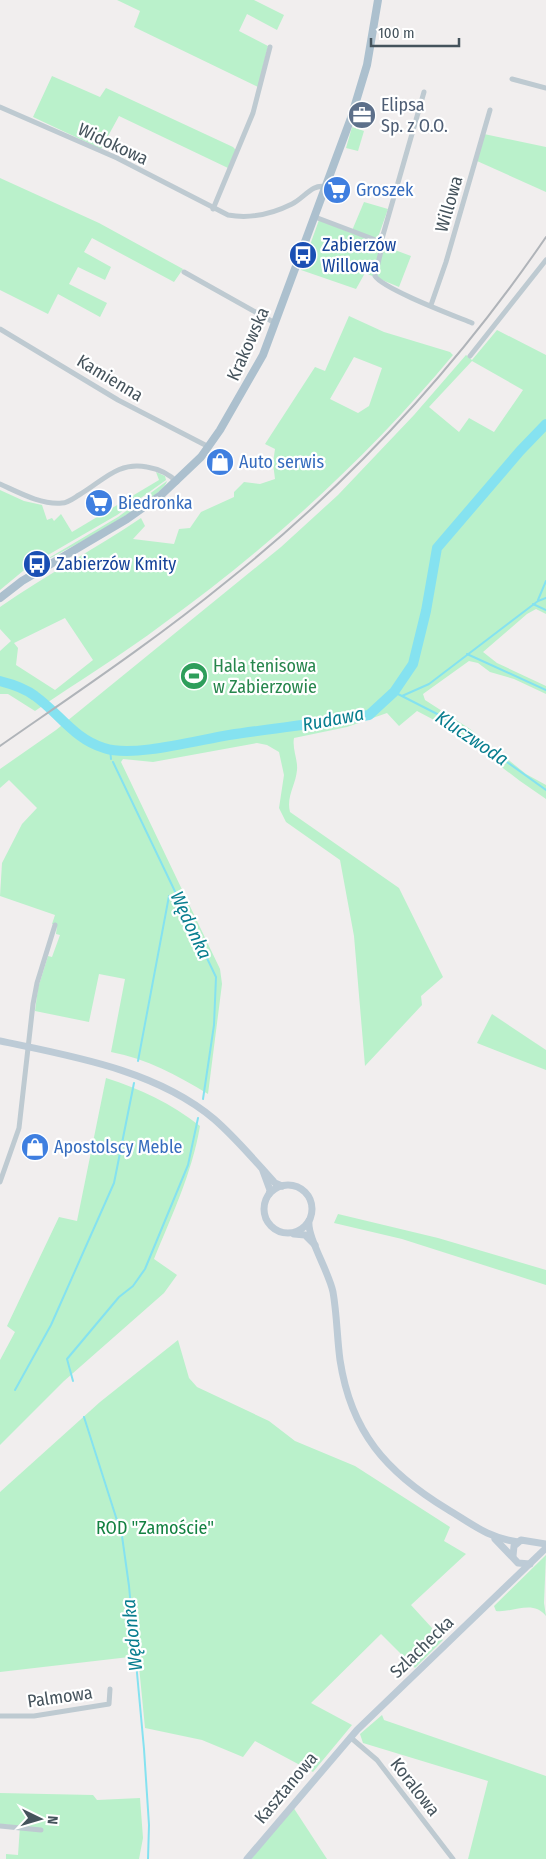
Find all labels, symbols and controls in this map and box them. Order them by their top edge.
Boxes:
scale bar [371,15,458,47]
text: 100 m [378,24,415,42]
place label: Elipsa Sp. z O.O. [381,94,448,137]
office icon: Elipsa Sp. z O.O. [347,100,377,130]
street label: Widokowa [74,118,152,170]
street label: Willowa [431,173,468,235]
supermarket icon: Groszek [322,175,352,205]
place label: Groszek [356,179,414,201]
place label: Zabierzów Willowa [322,234,397,277]
bus stop icon: Zabierzów Willowa [288,240,318,270]
street label: Krakowska [222,304,274,384]
street label: Kamienna [73,350,147,406]
shop icon: Auto serwis [205,447,235,477]
place label: Auto serwis [239,451,324,473]
supermarket icon: Biedronka [84,488,114,518]
place label: Biedronka [118,492,193,514]
bus stop icon: Zabierzów Kmity [22,549,52,579]
place label: Zabierzów Kmity [56,553,176,575]
place label: Hala tenisowa w Zabierzowie [213,655,317,698]
sports icon: Hala tenisowa w Zabierzowie [179,661,209,691]
water label: Rudawa [300,702,366,736]
water label: Kluczwoda [431,705,513,771]
water label: Wędonka [165,887,217,963]
shop icon: Apostolscy Meble [20,1132,50,1162]
place label: Apostolscy Meble [54,1136,183,1158]
park label: ROD "Zamoście" [96,1517,214,1539]
water label: Wędonka [117,1598,147,1672]
street label: Szlachecka [386,1611,459,1683]
street label: Palmowa [26,1682,94,1712]
street label: Kasztanowa [250,1748,322,1828]
street label: Koralowa [386,1754,445,1821]
north arrow [15,1794,65,1844]
text: N [44,1815,61,1825]

